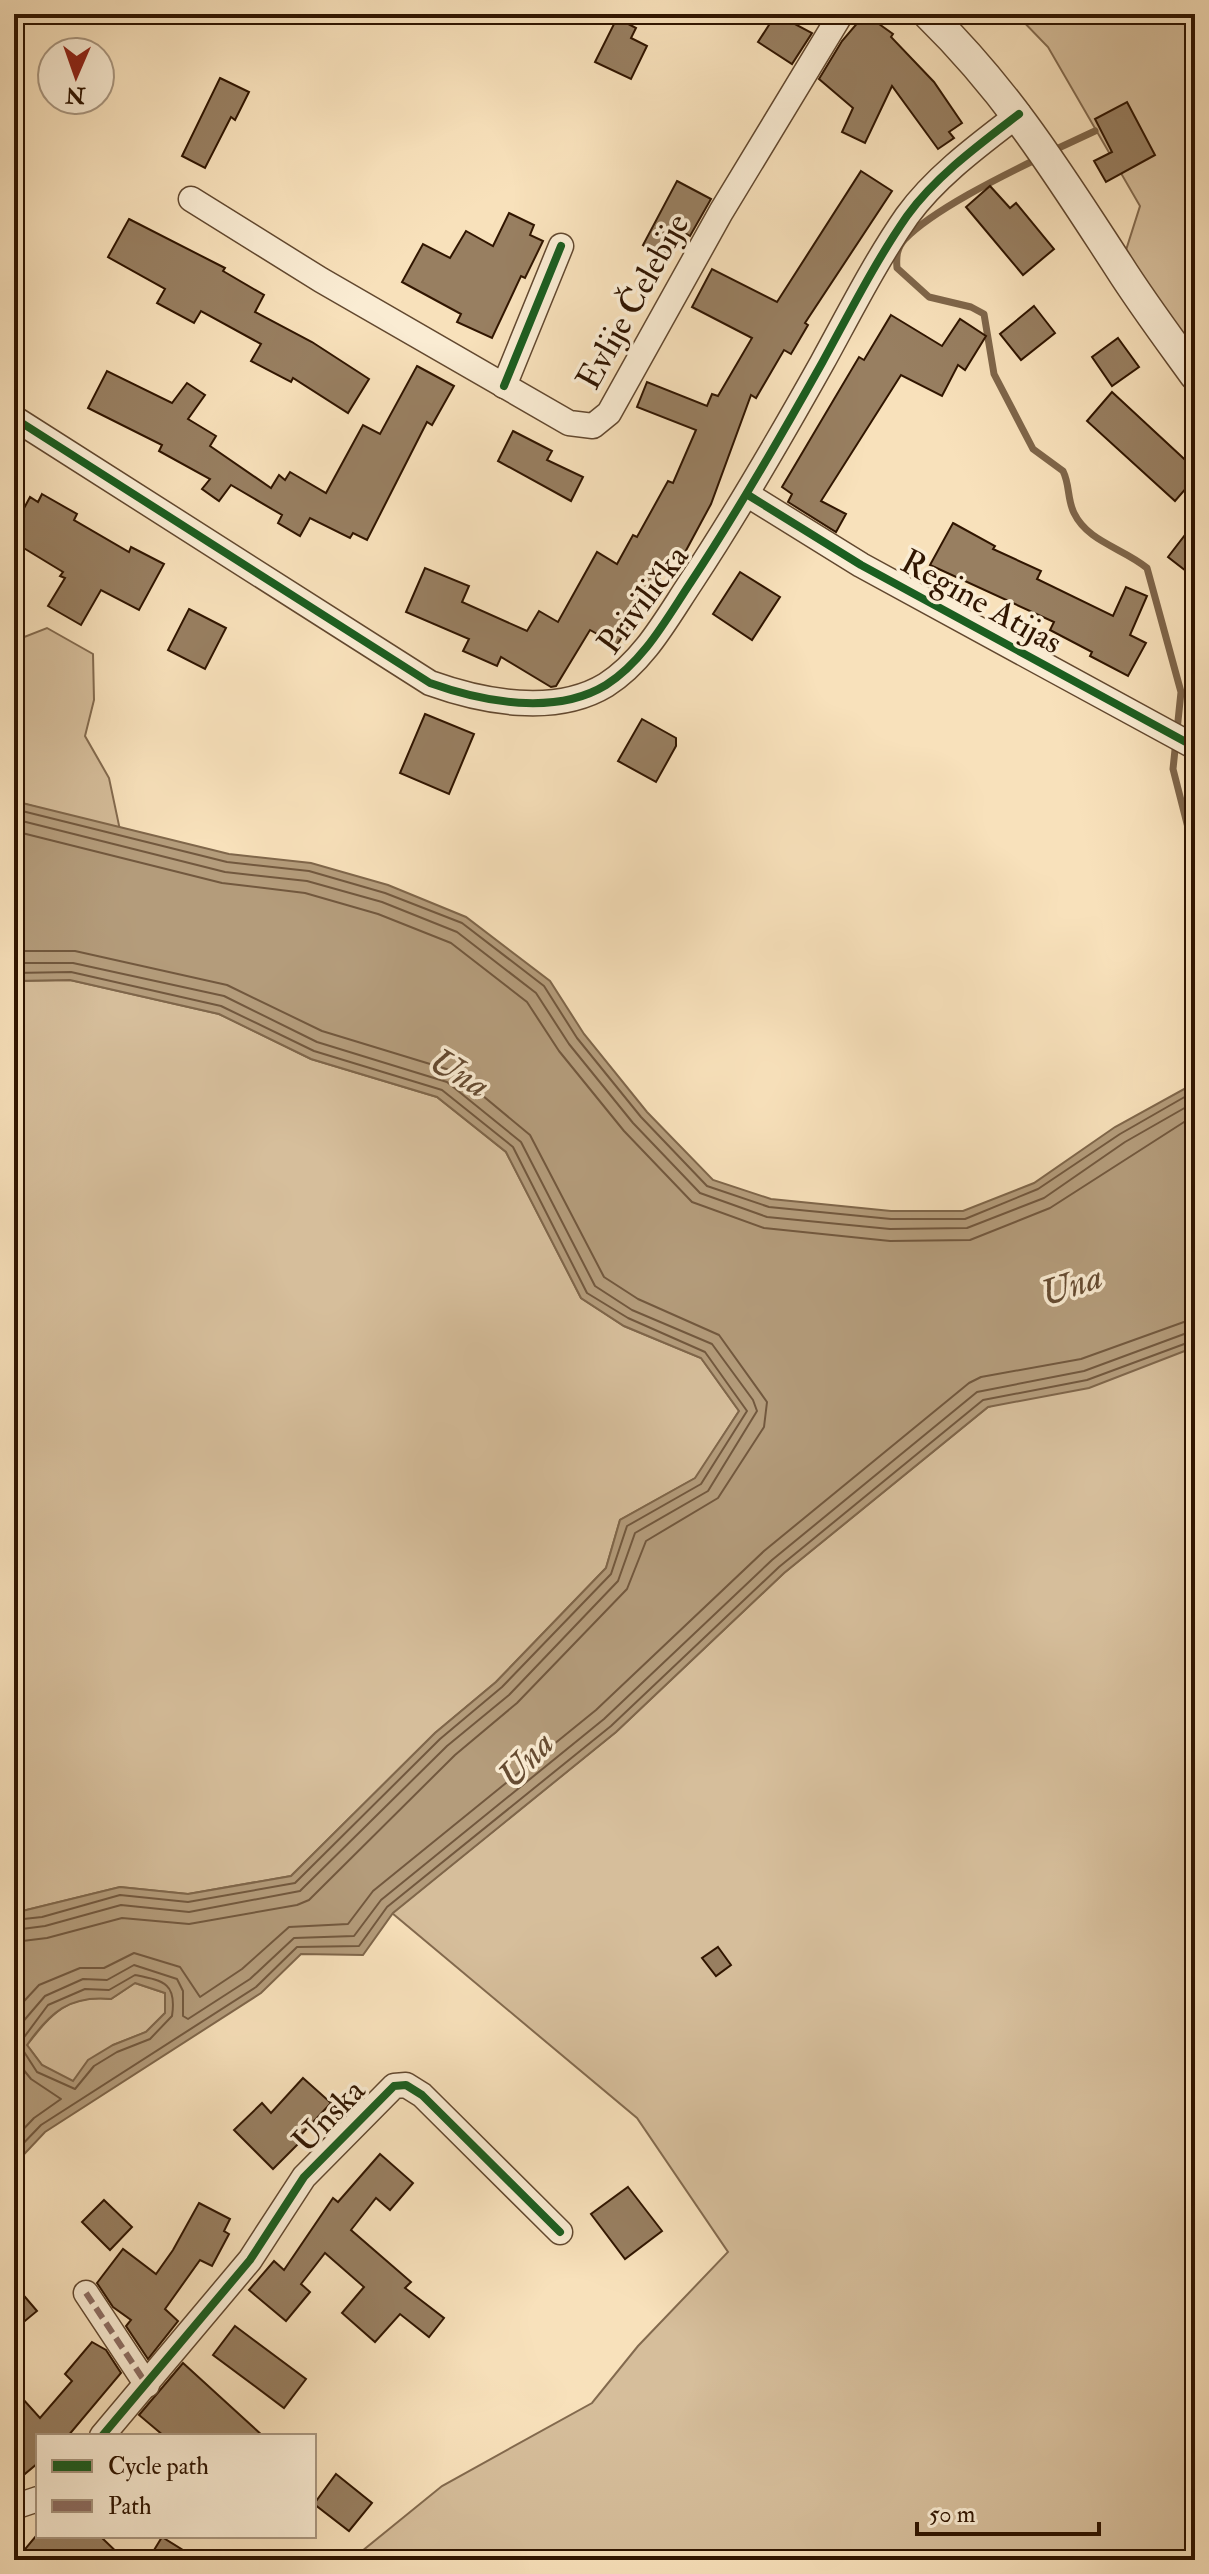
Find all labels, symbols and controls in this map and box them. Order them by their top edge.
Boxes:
north arrow [36,36,116,116]
text: N [65,81,87,109]
street label: Evlije Čelebije [566,206,699,397]
street label: Privilička [588,536,699,663]
street label: Regine Atijas [893,540,1070,664]
water label: Una [421,1038,497,1108]
water label: Una [1035,1254,1108,1317]
water label: Una [488,1722,564,1798]
street label: Unska [283,2069,375,2162]
legend [36,2434,316,2538]
text: Cycle path [108,2451,209,2482]
scale bar [917,2486,1099,2536]
text: Path [108,2491,152,2522]
text: 50 m [929,2499,976,2530]

